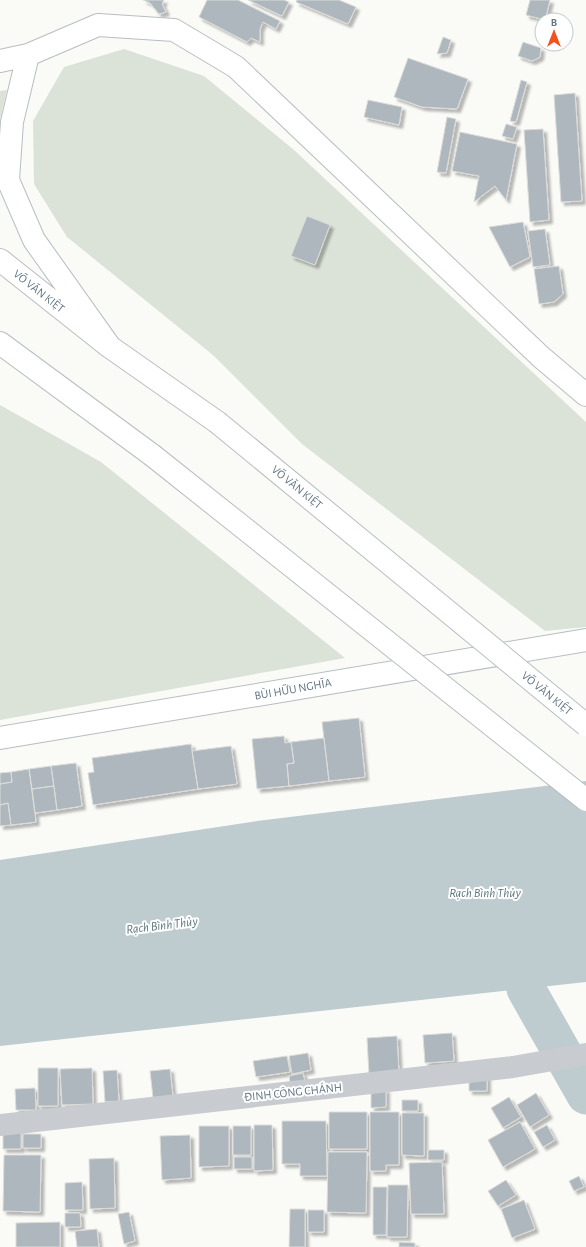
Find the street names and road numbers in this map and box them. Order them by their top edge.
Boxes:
street label: VÕ VĂN KIỆT [11,266,68,315]
street label: VÕ VĂN KIỆT [269,462,326,511]
street label: VÕ VĂN KIỆT [519,668,576,717]
street label: BÙI HỮU NGHĨA [253,674,333,702]
street label: ĐINH CÔNG CHÁNH [243,1080,343,1103]

